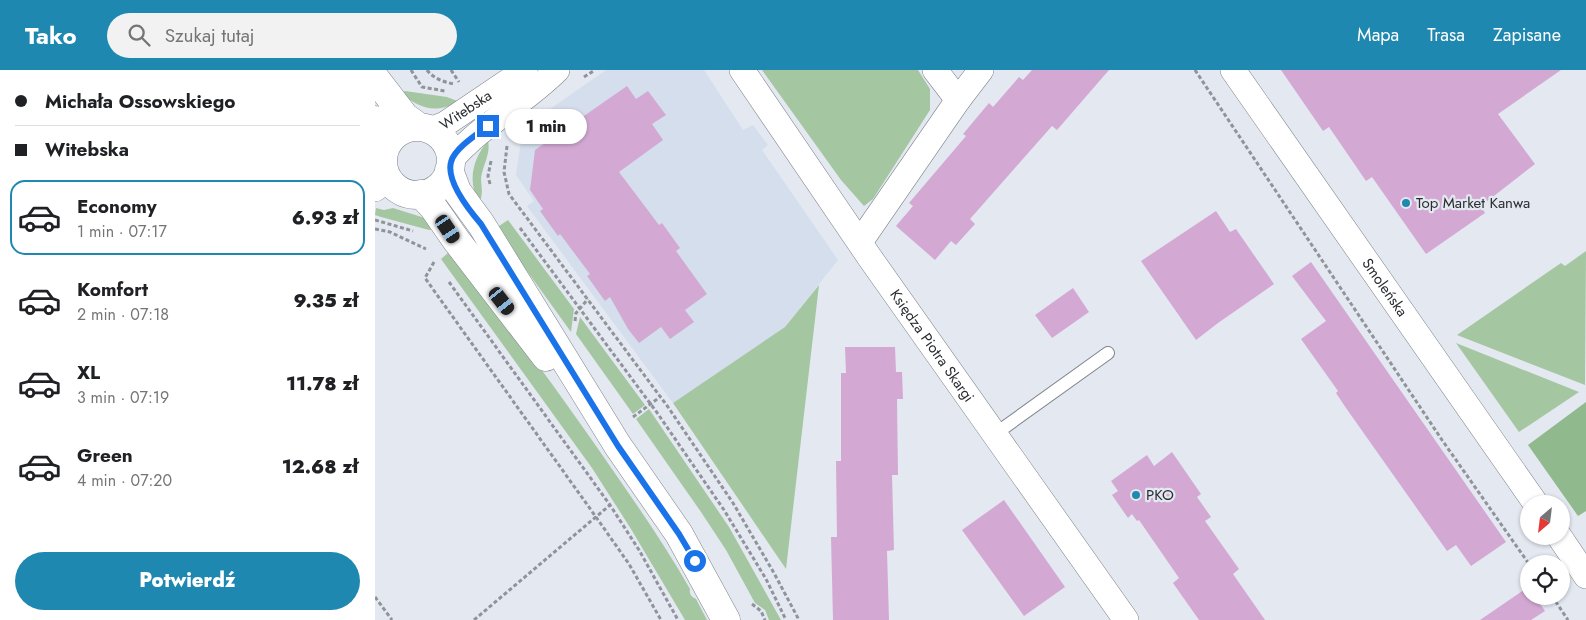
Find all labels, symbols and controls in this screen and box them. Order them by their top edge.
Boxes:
search box [107,13,457,58]
text: Tako [25,18,77,53]
icon: search [125,21,153,49]
text: Szukaj tutaj [165,22,255,49]
text: Mapa [1357,22,1399,48]
text: Trasa [1427,22,1465,48]
text: Zapisane [1493,22,1561,48]
street label: Witebska [435,85,496,136]
text: Michała Ossowskiego [45,88,236,115]
callout: 1 min [505,108,588,144]
route end [477,115,499,137]
text: 1 min [526,115,566,138]
text: Witebska [45,136,129,163]
place label: Top Market Kanwa [1416,192,1530,214]
text: Economy [77,193,157,220]
icon: car [17,195,62,240]
marker: Top Market Kanwa [1400,197,1412,209]
text: 6.93 zł [292,204,358,231]
car [433,212,462,246]
text: 1 min · 07:17 [77,220,167,243]
street label: Smoleńska [1356,253,1413,321]
text: Komfort [77,276,148,303]
icon: car [17,278,62,323]
car [486,285,517,317]
street label: Księdza Piotra Skargi [885,285,980,407]
text: 9.35 zł [294,287,358,314]
text: 2 min · 07:18 [77,303,169,326]
text: XL [77,359,100,386]
icon: car [17,361,62,406]
text: 11.78 zł [286,370,358,397]
text: 3 min · 07:19 [77,386,169,409]
text: Green [77,442,133,469]
icon: car [17,444,62,489]
text: 12.68 zł [282,453,358,480]
text: 4 min · 07:20 [77,469,172,492]
place label: PKO [1146,484,1174,506]
marker: PKO [1130,489,1142,501]
north arrow [1520,495,1570,545]
map controls [1520,495,1570,605]
route start [684,550,706,572]
button: Potwierdź [15,552,360,610]
button: locate [1520,555,1570,605]

